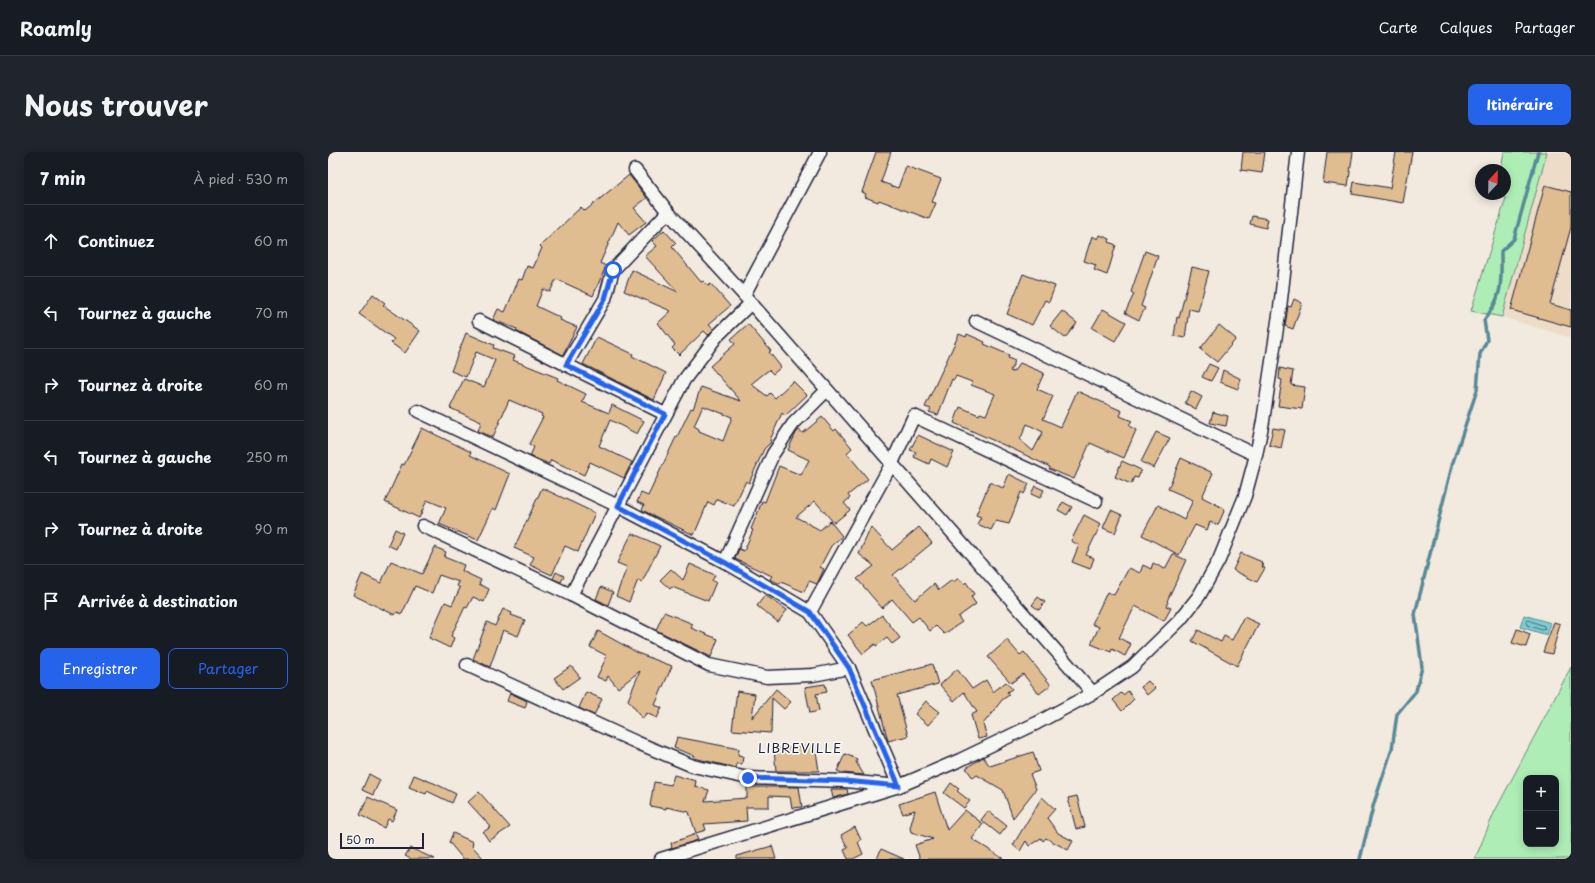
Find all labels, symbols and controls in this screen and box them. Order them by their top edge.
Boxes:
text: Roamly [20,14,92,42]
text: Carte [1379,17,1418,38]
text: Calques [1440,17,1492,38]
text: Partager [1514,17,1575,38]
text: Nous trouver [24,83,208,126]
button: Itinéraire [1468,84,1571,125]
north arrow [1475,164,1511,200]
text: 7 min [40,165,86,191]
text: À pied · 530 m [194,169,288,188]
text: Continuez [78,229,154,252]
icon: ahead [40,230,62,252]
text: 60 m [254,231,288,250]
route start [604,261,622,279]
text: Tournez à gauche [78,301,212,324]
icon: left [40,302,62,324]
text: 70 m [255,303,288,322]
text: Tournez à droite [78,373,203,396]
icon: right [40,374,62,396]
text: 60 m [254,375,288,394]
text: Tournez à gauche [78,445,212,468]
icon: left [40,446,62,468]
text: 250 m [246,447,288,466]
text: Tournez à droite [78,517,203,540]
icon: right [40,518,62,540]
text: 90 m [255,519,288,538]
text: Arrivée à destination [78,589,238,612]
icon: arrive [40,590,62,612]
button: Enregistrer [40,648,160,689]
button: Partager [168,648,288,689]
district label: LIBREVILLE [758,738,842,757]
route end [739,769,757,787]
map controls [1523,775,1559,847]
button: + [1523,775,1559,811]
button: − [1523,811,1559,847]
scale bar [340,831,424,850]
text: 50 m [346,831,375,848]

